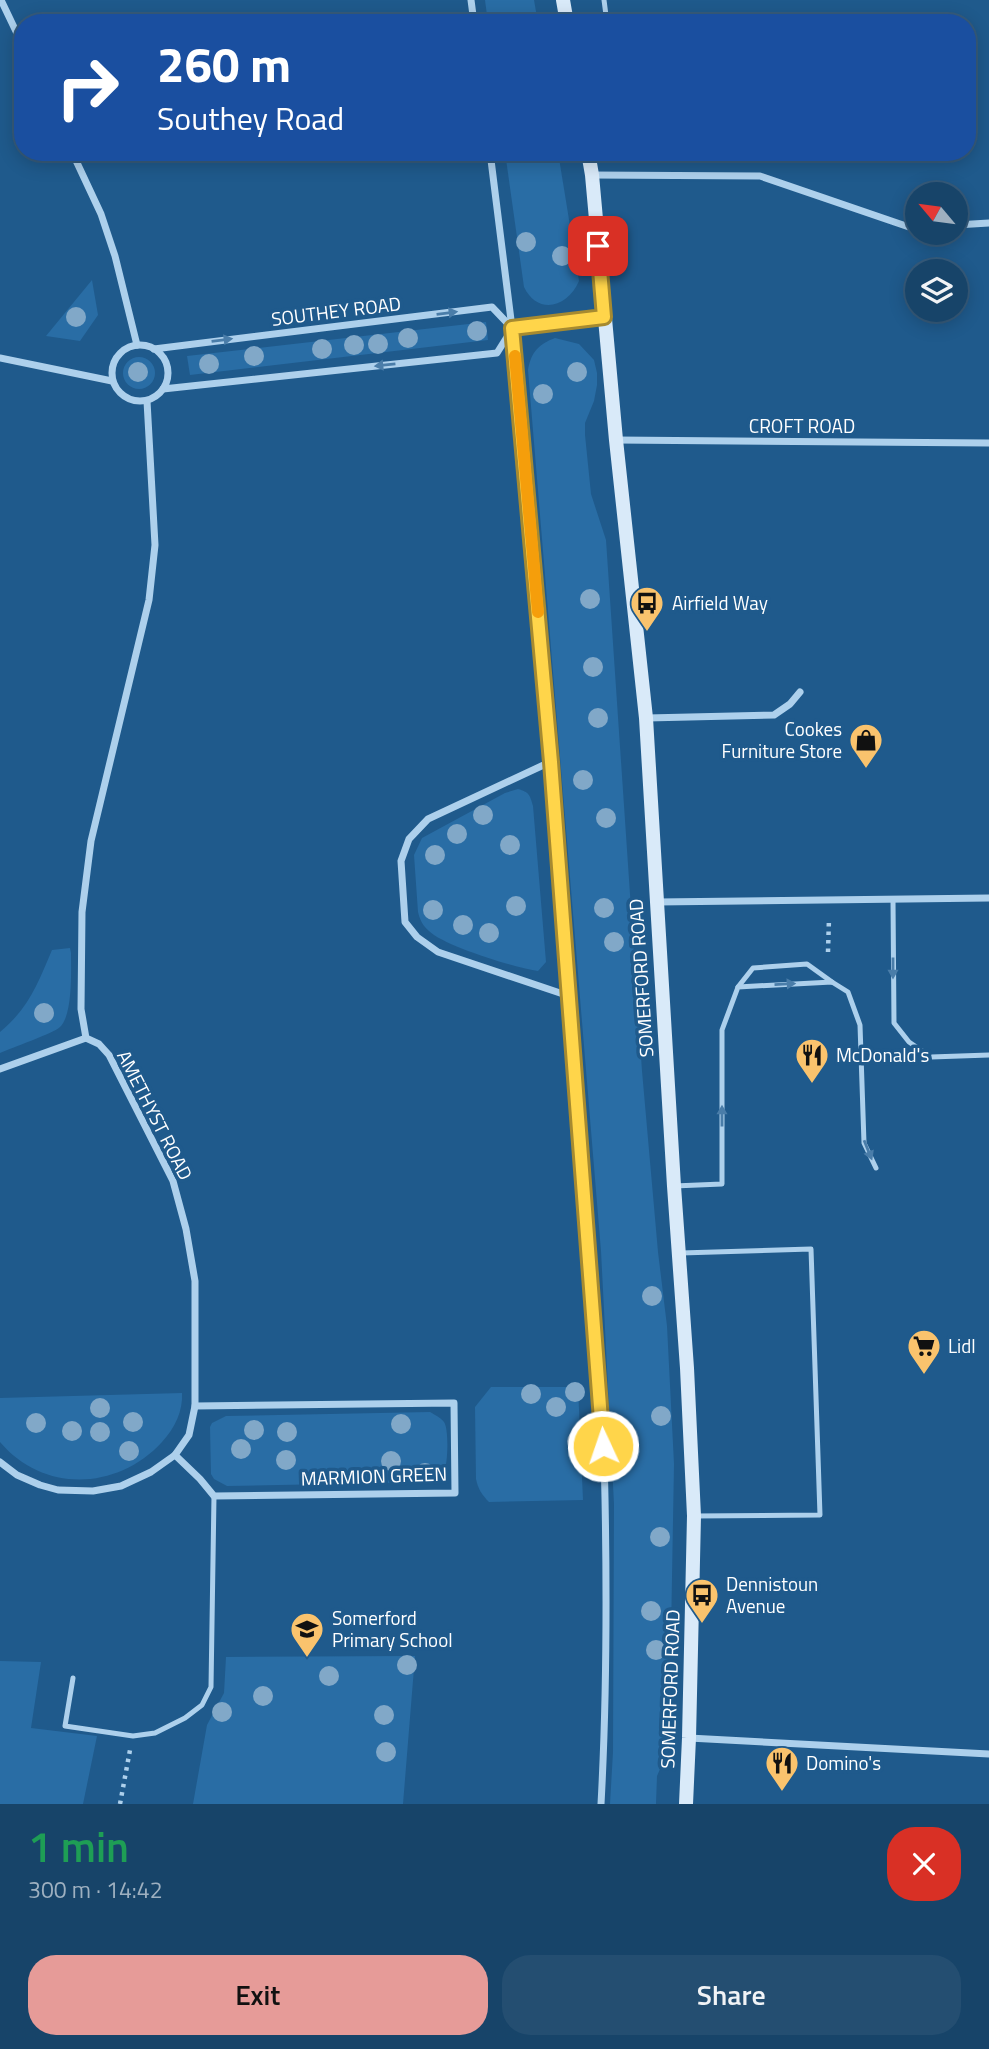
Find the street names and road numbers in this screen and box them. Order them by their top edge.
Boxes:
street label: SOUTHEY ROAD [269,288,402,333]
street label: CROFT ROAD [749,411,855,440]
street label: SOMERFORD ROAD [620,898,661,1058]
street label: AMETHYST ROAD [110,1045,201,1185]
street label: MARMION GREEN [300,1458,448,1493]
street label: SOMERFORD ROAD [652,1609,687,1769]

